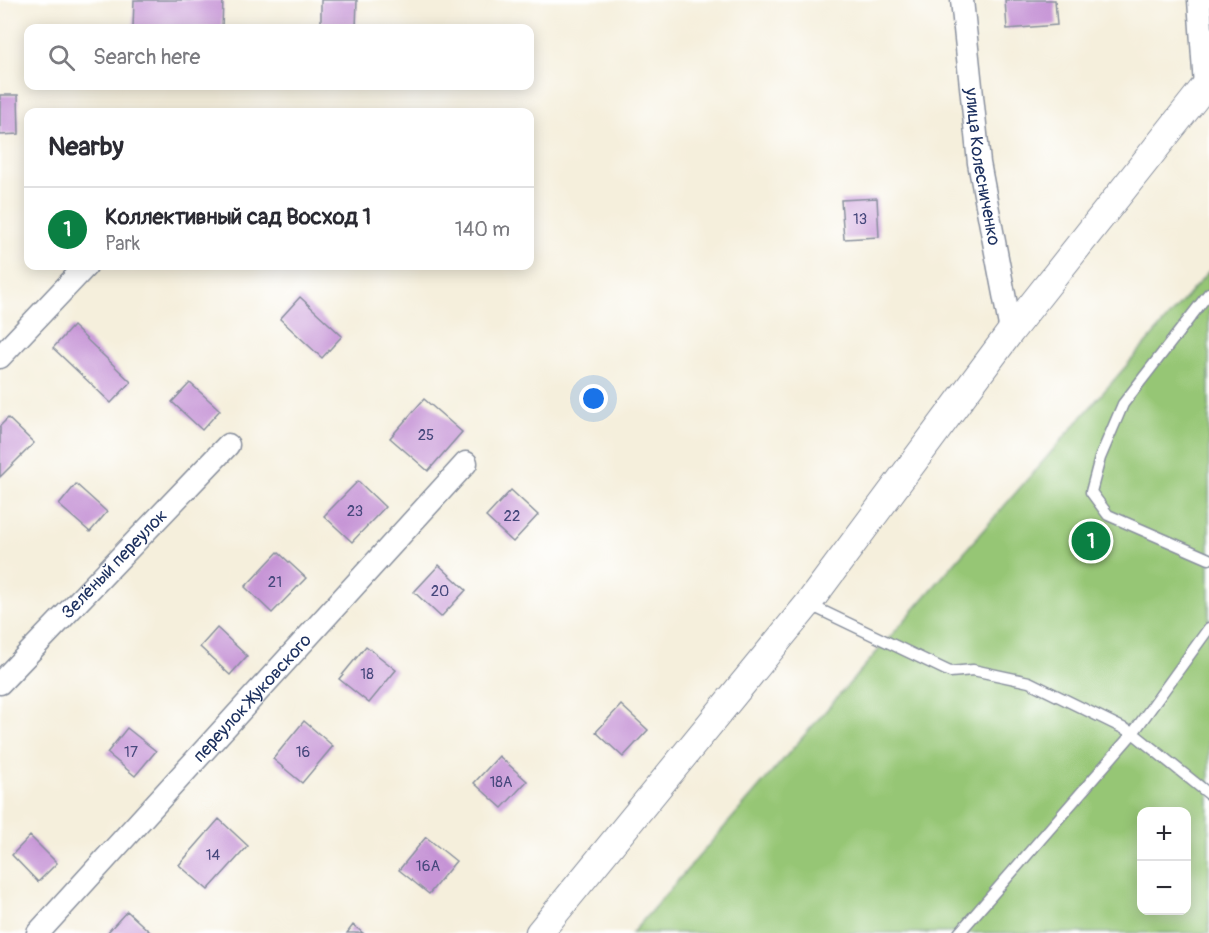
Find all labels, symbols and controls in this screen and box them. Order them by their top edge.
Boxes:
search box [24,24,534,90]
icon: search [45,41,78,74]
text: Search here [93,43,200,71]
street label: улица Колесниченко [959,86,1006,248]
text: Nearby [48,131,124,163]
text: Коллективный сад Восход 1 [105,203,371,231]
house number: 13 [853,210,867,229]
text: 1 [64,217,71,242]
text: 140 m [455,217,510,242]
text: Park [105,231,140,256]
your location [579,384,608,413]
house number: 25 [418,426,434,445]
house number: 23 [347,502,363,521]
street label: Зелёный переулок [57,504,172,624]
house number: 22 [504,507,520,526]
pin: 1 [1072,518,1110,564]
house number: 21 [268,573,282,592]
house number: 20 [431,582,449,601]
street label: переулок Жуковского [188,629,317,767]
house number: 18 [360,665,374,684]
house number: 17 [124,743,138,762]
house number: 16 [296,743,310,762]
house number: 18А [489,773,513,792]
map controls [1137,807,1191,915]
button: + [1137,807,1191,861]
house number: 14 [206,846,221,865]
house number: 16А [416,857,440,876]
button: − [1137,861,1191,915]

